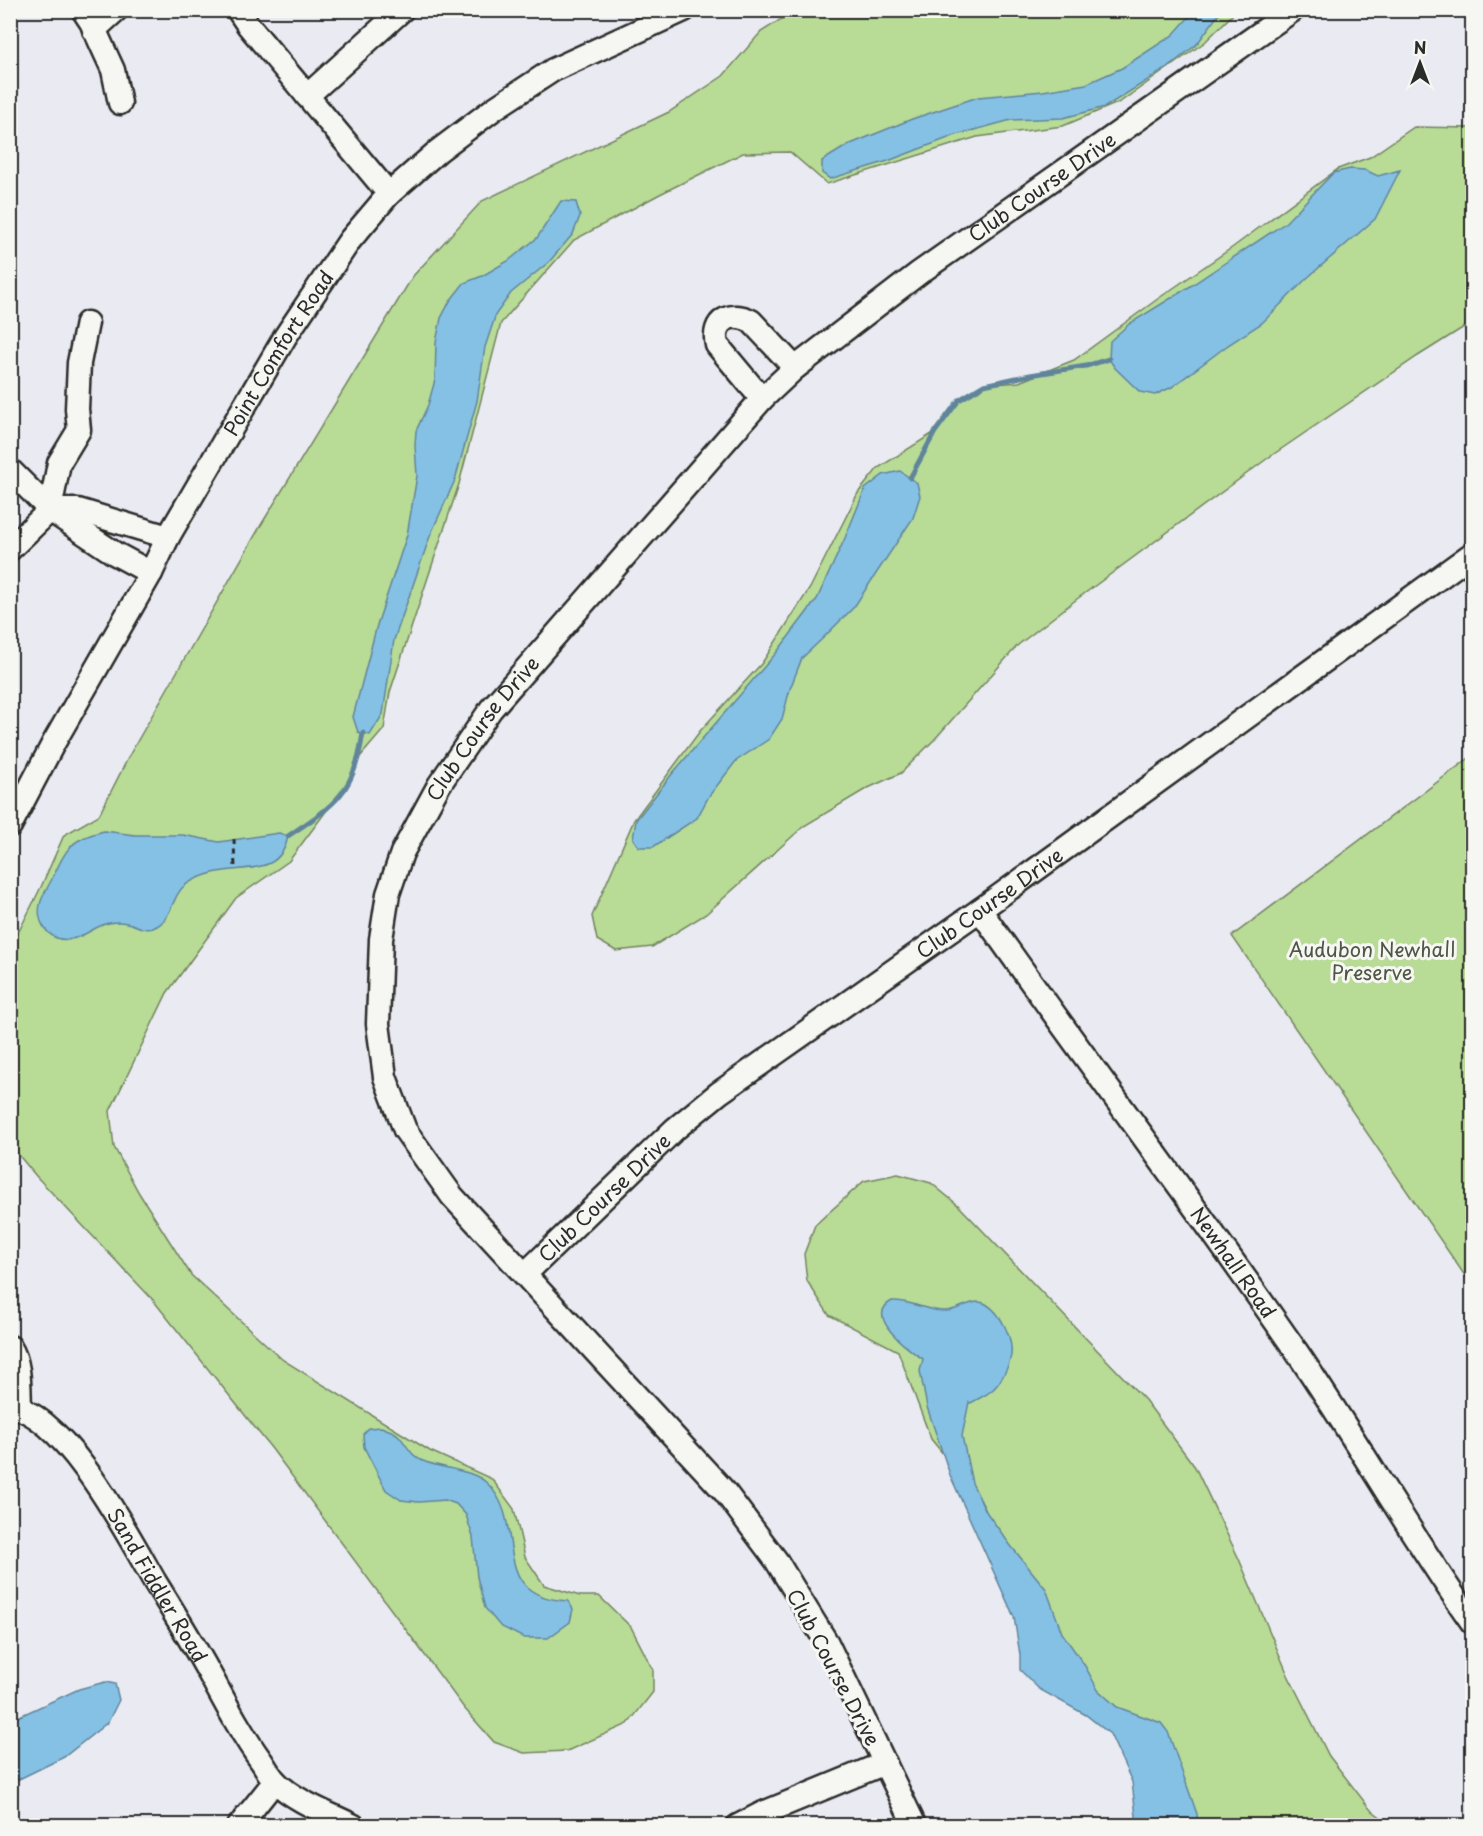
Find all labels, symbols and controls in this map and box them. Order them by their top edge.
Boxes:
north arrow [1390,33,1450,93]
text: N [1414,35,1426,59]
street label: Club Course Drive [962,124,1122,249]
street label: Point Comfort Road [216,264,341,441]
street label: Club Course Drive [418,649,546,806]
street label: Club Course Drive [910,840,1069,966]
park label: Audubon Newhall Preserve [1289,934,1455,987]
street label: Club Course Drive [531,1126,677,1269]
street label: Newhall Road [1184,1200,1284,1324]
street label: Sand Fiddler Road [100,1502,215,1668]
street label: Club Course Drive [780,1583,888,1751]

